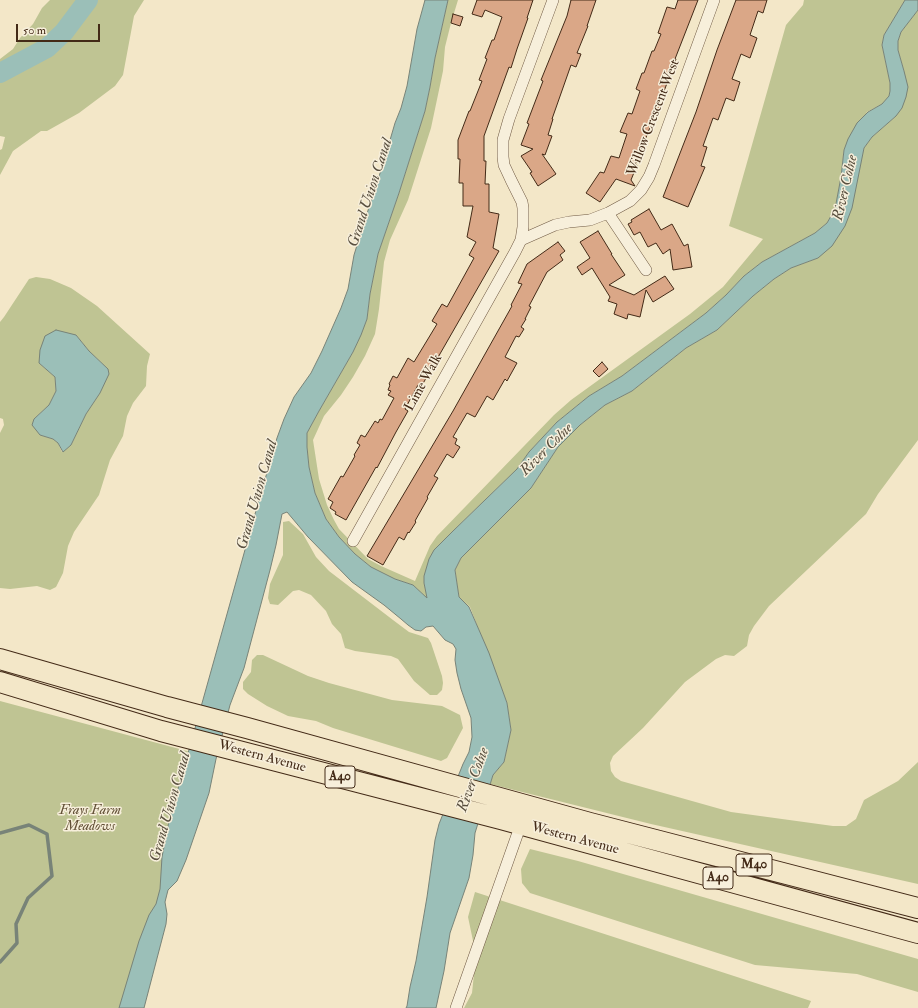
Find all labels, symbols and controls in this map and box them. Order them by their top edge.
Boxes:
scale bar [18,16,102,42]
text: 50 m [23,23,46,38]
street label: Willow Crescent West [624,57,684,179]
water label: Grand Union Canal [345,137,397,249]
water label: River Colne [830,153,862,223]
street label: Lime Walk [401,352,447,414]
water label: River Colne [517,420,577,480]
water label: Grand Union Canal [234,438,282,552]
street label: Western Avenue [216,737,308,777]
water label: River Colne [454,745,494,815]
water label: Grand Union Canal [147,750,195,864]
road number: A40 [325,766,355,788]
park label: Frays Farm Meadows [59,803,121,836]
street label: Western Avenue [529,819,621,859]
road number: M40 [736,854,772,876]
road number: A40 [703,867,733,889]

